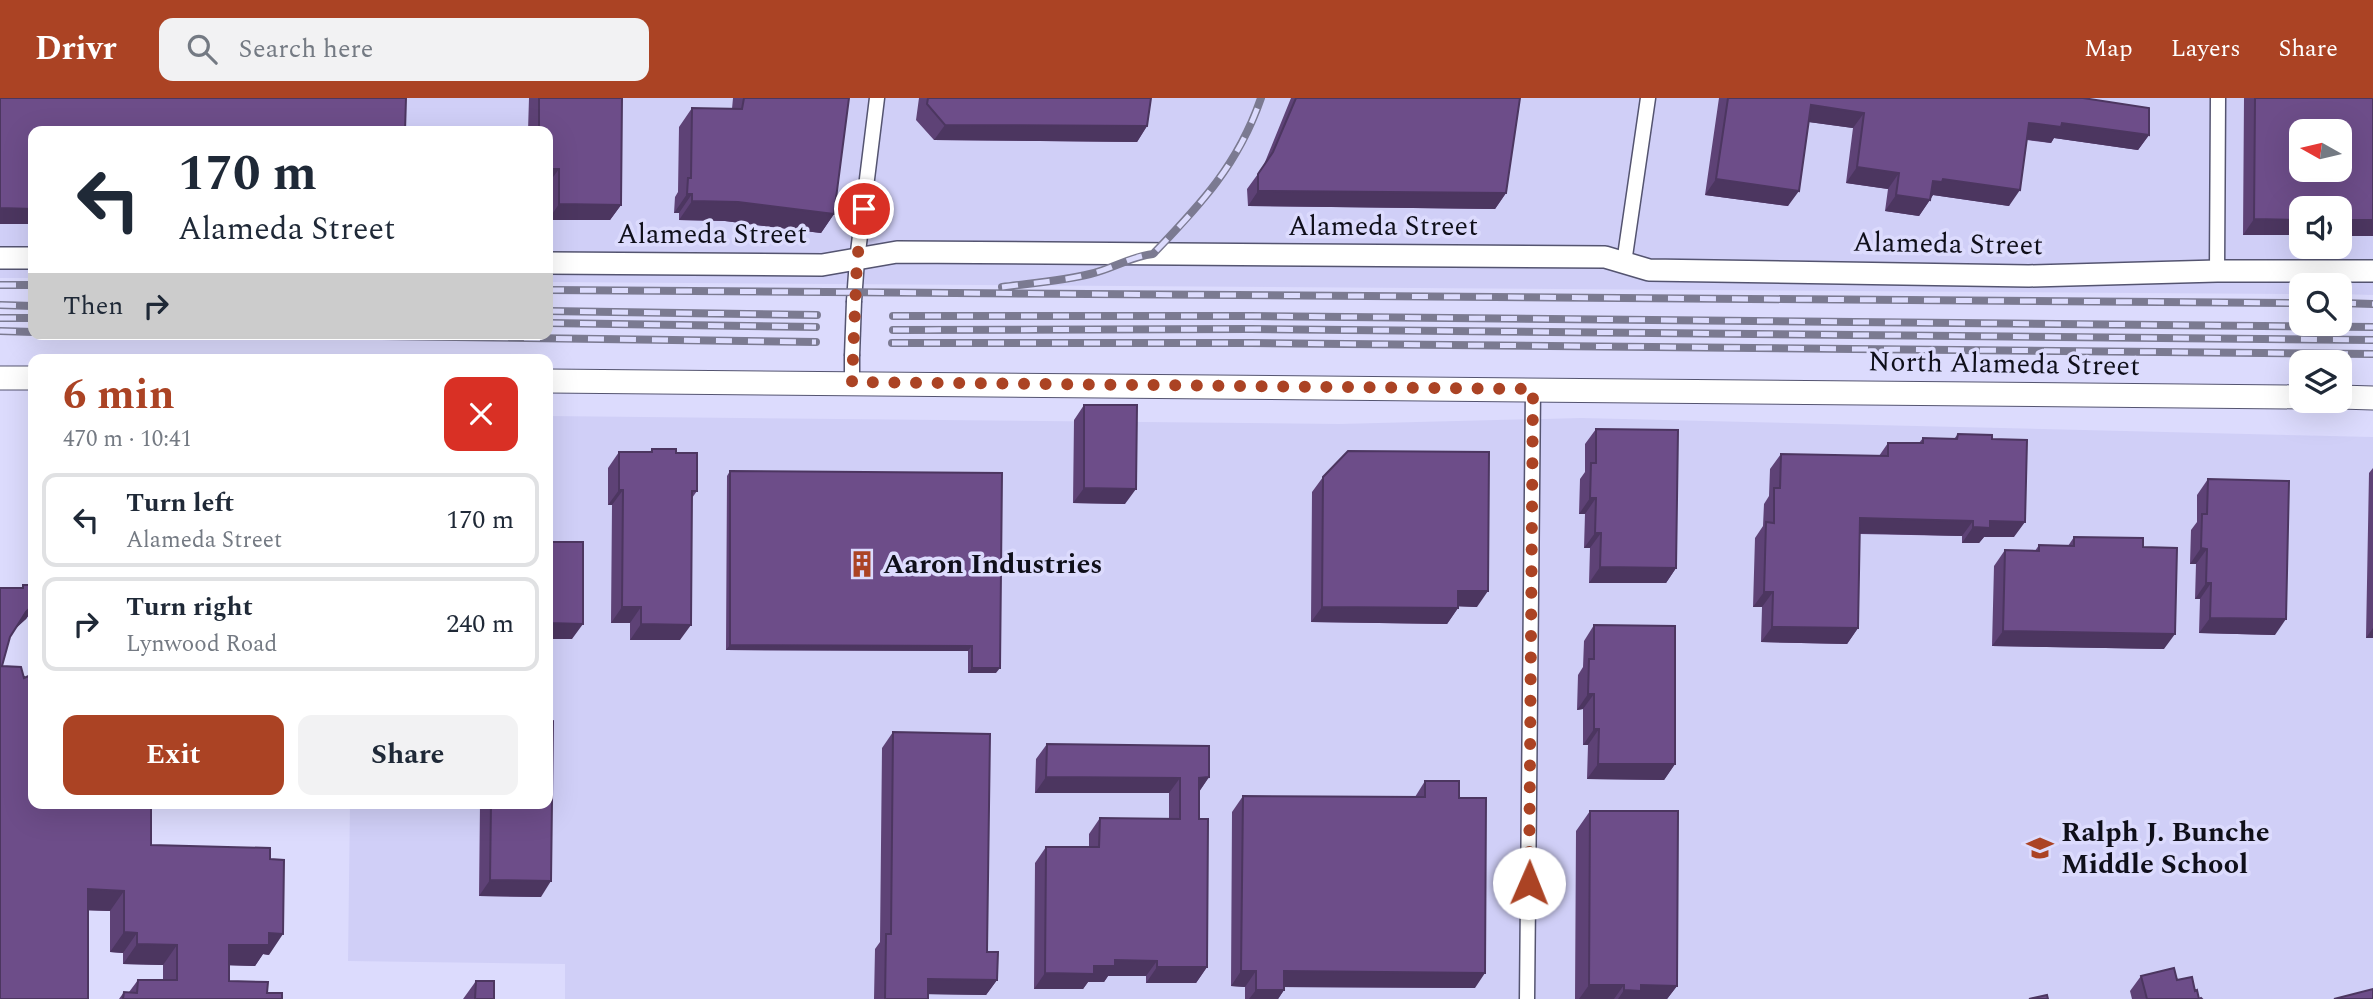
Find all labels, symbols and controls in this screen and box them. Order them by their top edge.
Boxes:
search box [159,18,649,81]
text: Drivr [35,24,117,74]
text: Search here [239,29,373,69]
icon: search [183,30,221,68]
text: Map [2084,31,2133,67]
text: Layers [2171,31,2241,67]
text: Share [2279,31,2338,67]
north arrow [2289,119,2352,182]
map controls [2289,119,2352,413]
text: 170 m [178,137,317,212]
icon: left [63,154,154,245]
pin [834,179,894,239]
icon: arrive [845,190,883,228]
button: sound [2289,196,2352,259]
text: Alameda Street [178,205,395,254]
street label: Alameda Street [1288,205,1478,248]
street label: Alameda Street [617,213,807,256]
street label: Alameda Street [1853,221,2043,267]
button: search [2289,273,2352,336]
text: Then [63,286,123,326]
icon: right [137,287,175,325]
street label: North Alameda Street [1868,340,2140,388]
button: layers [2289,350,2352,413]
text: 6 min [63,364,175,427]
button: close [444,377,518,451]
text: 470 m · 10:41 [63,422,192,457]
text: Turn left [126,483,234,523]
text: 170 m [446,500,514,540]
icon: left [67,501,105,539]
text: Alameda Street [126,523,282,558]
place label: Aaron Industries [883,543,1103,586]
building icon: Aaron Industries [847,549,877,579]
text: Turn right [126,587,253,627]
text: 240 m [446,604,514,644]
icon: right [67,605,105,643]
text: Lynwood Road [126,627,277,662]
button: Exit [63,715,284,795]
button: Share [298,715,518,795]
place label: Ralph J. Bunche Middle School [2061,811,2270,886]
school or university icon: Ralph J. Bunche Middle School [2025,833,2055,863]
position arrow [1492,846,1566,920]

